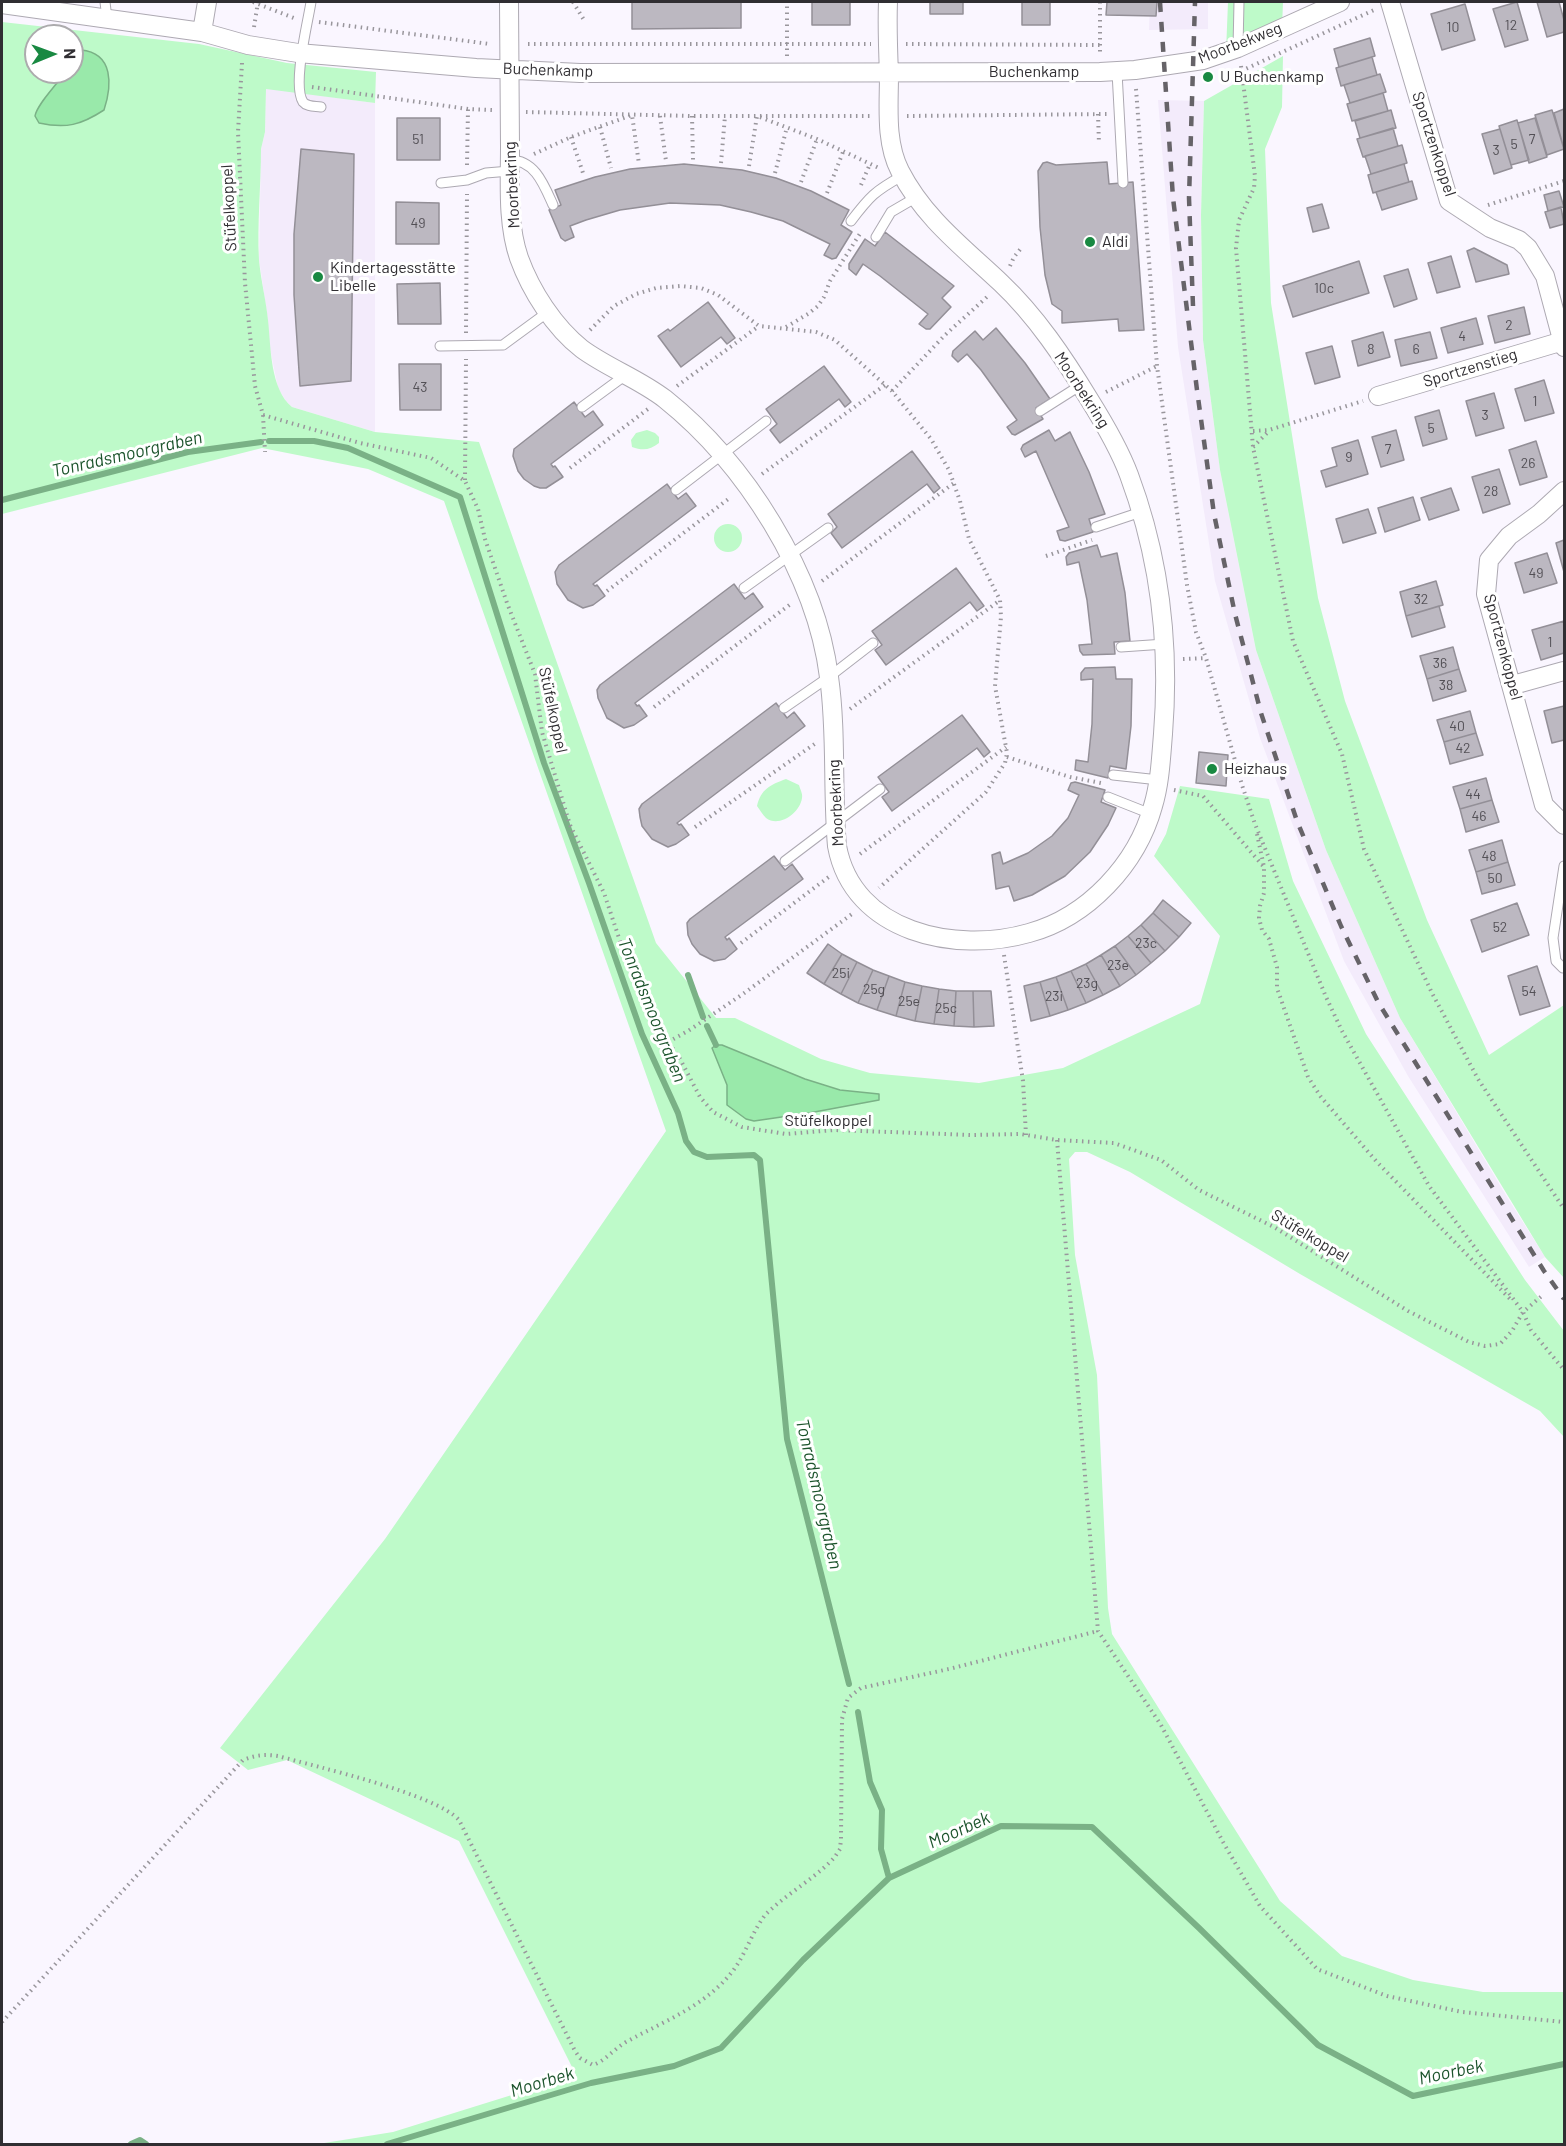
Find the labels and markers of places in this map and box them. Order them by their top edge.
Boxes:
place label: U Buchenkamp [1220,67,1324,87]
marker: U Buchenkamp [1201,70,1215,84]
place label: Aldi [1102,232,1128,252]
marker: Aldi [1083,235,1097,249]
place label: Kindertagesstätte Libelle [330,258,456,296]
marker: Kindertagesstätte Libelle [311,270,325,284]
place label: Heizhaus [1224,759,1287,779]
marker: Heizhaus [1205,762,1219,776]

